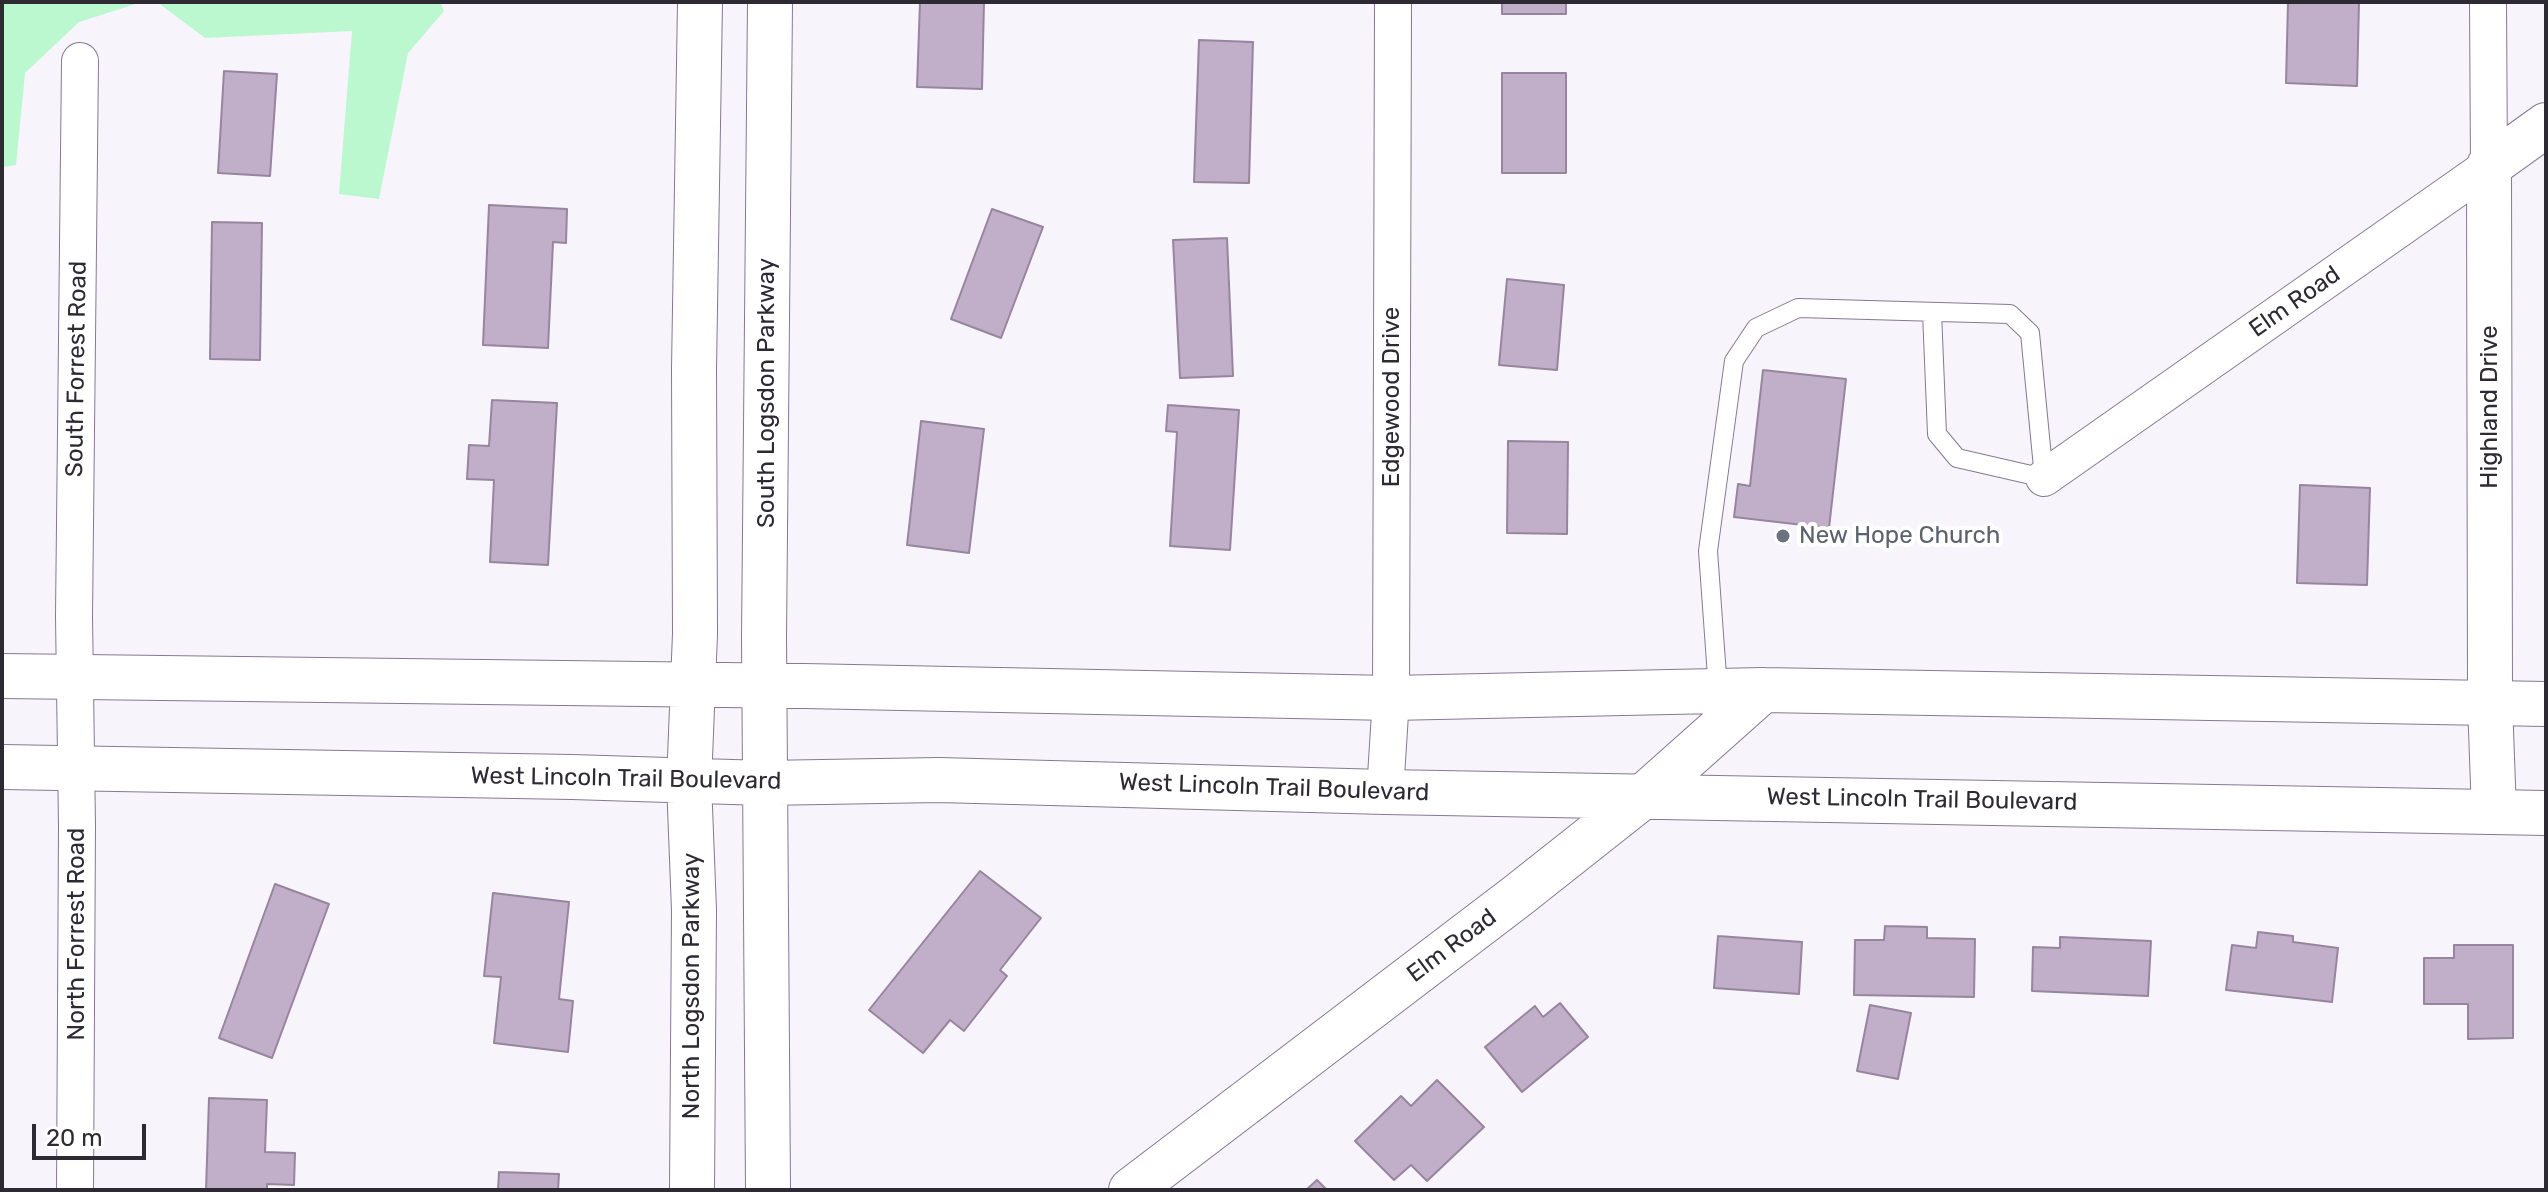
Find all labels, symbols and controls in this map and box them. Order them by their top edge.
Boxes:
street label: South Logsdon Parkway [753,258,781,528]
street label: Elm Road [2244,260,2346,344]
street label: South Forrest Road [61,261,93,477]
street label: Edgewood Drive [1378,307,1406,487]
street label: Highland Drive [2476,325,2504,489]
place label: New Hope Church [1799,522,2000,550]
marker: New Hope Church [1774,527,1792,545]
street label: West Lincoln Trail Boulevard [470,762,782,796]
street label: West Lincoln Trail Boulevard [1118,768,1430,808]
street label: West Lincoln Trail Boulevard [1766,783,2078,817]
street label: North Forrest Road [63,828,91,1040]
street label: North Logsdon Parkway [678,853,706,1119]
street label: Elm Road [1402,903,1502,989]
scale bar [36,1108,150,1158]
text: 20 m [46,1124,103,1152]

